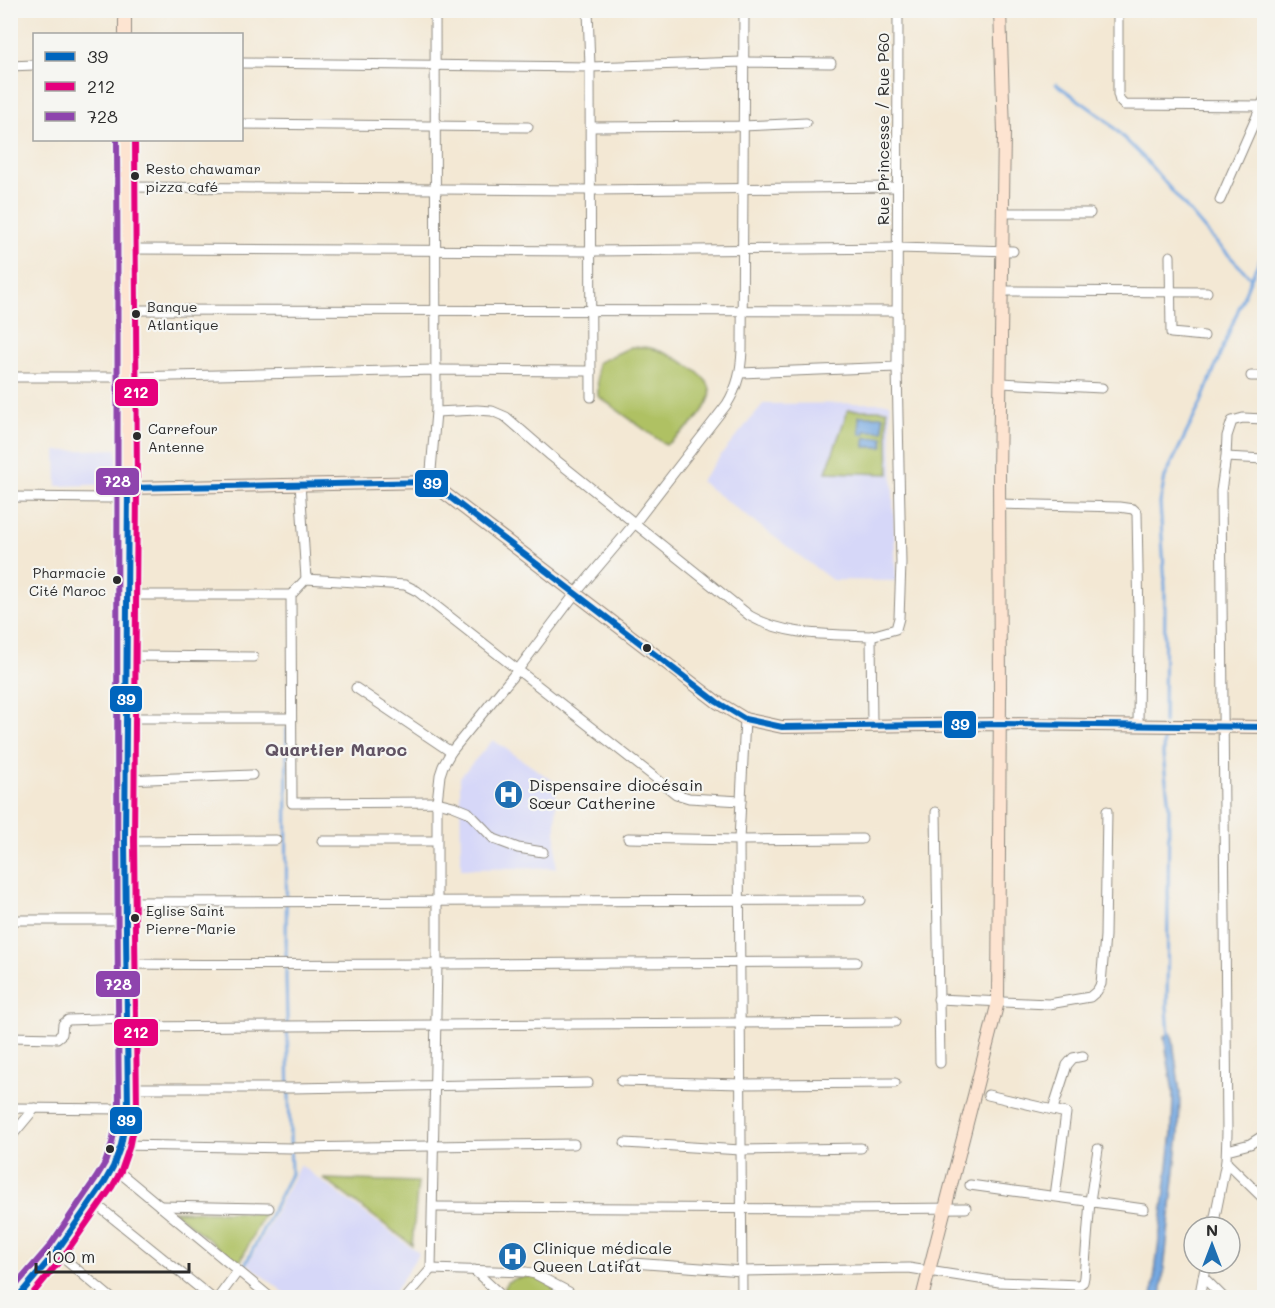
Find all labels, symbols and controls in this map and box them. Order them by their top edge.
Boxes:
legend [33,33,243,141]
street label: Rue Princesse / Rue P60 [872,33,893,225]
text: 39 [87,44,109,68]
text: 212 [87,74,115,98]
text: 728 [87,104,118,128]
place label: Resto chawamar pizza café [146,159,261,196]
marker: Resto chawamar pizza café [129,170,141,182]
place label: Banque Atlantique [147,297,219,334]
marker: Banque Atlantique [130,308,142,320]
line badge: 212 [114,378,159,407]
text: 212 [124,381,149,402]
place label: Carrefour Antenne [148,419,218,456]
marker: Carrefour Antenne [131,430,143,442]
line badge: 728 [95,467,140,496]
line badge: 39 [414,469,449,498]
text: 728 [103,470,131,491]
text: 39 [422,472,442,493]
place label: Pharmacie Cité Maroc [29,563,106,600]
marker: Pharmacie Cité Maroc [111,574,123,586]
unlabelled marker [641,642,653,654]
line badge: 39 [109,685,143,713]
text: 39 [116,688,136,709]
line badge: 39 [943,710,977,739]
text: 39 [950,713,970,734]
district label: Quartier Maroc [265,737,408,761]
place label: Dispensaire diocésain Sœur Catherine [529,774,703,813]
hospital icon: Dispensaire diocésain Sœur Catherine [492,778,524,810]
place label: Eglise Saint Pierre-Marie [146,901,236,938]
marker: Eglise Saint Pierre-Marie [129,912,141,924]
line badge: 728 [95,970,141,998]
text: 728 [104,973,132,994]
line badge: 212 [113,1018,159,1047]
text: 212 [124,1021,149,1042]
line badge: 39 [109,1106,143,1135]
text: 39 [116,1109,136,1130]
unlabelled marker [104,1143,116,1155]
north arrow [1182,1215,1242,1275]
text: N [1206,1219,1218,1240]
scale bar [36,1236,189,1274]
place label: Clinique médicale Queen Latifat [533,1237,672,1276]
hospital icon: Clinique médicale Queen Latifat [496,1241,528,1273]
text: 100 m [45,1244,95,1268]

